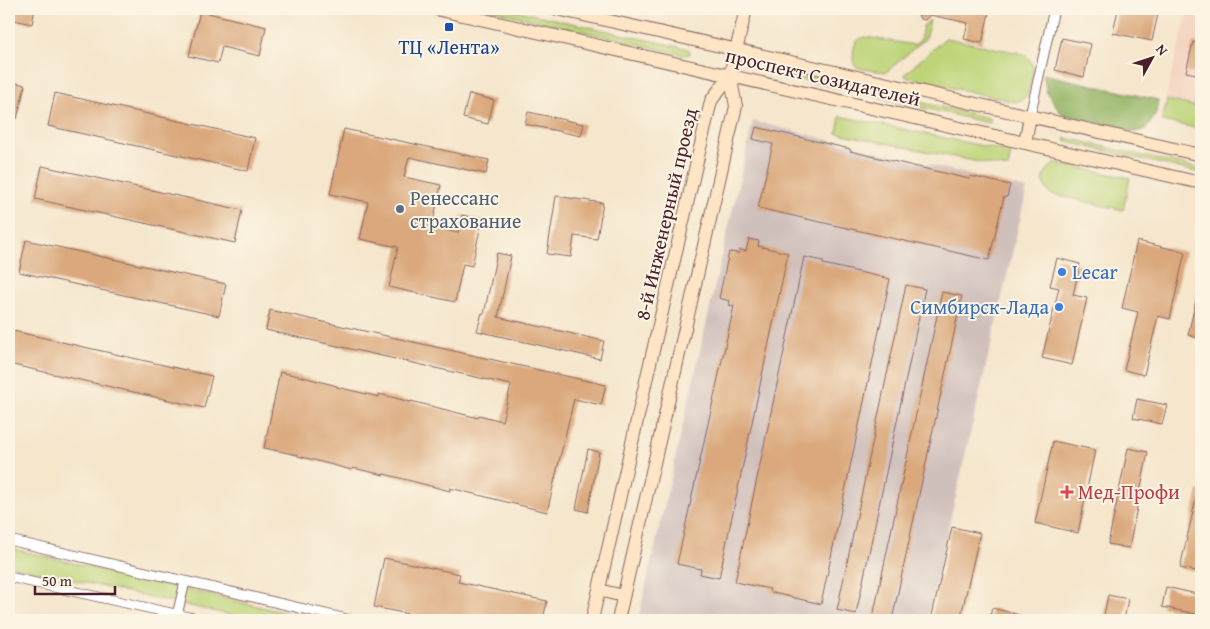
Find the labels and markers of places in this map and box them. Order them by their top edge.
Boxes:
marker: ТЦ «Лента» [443,21,455,33]
place label: ТЦ «Лента» [398,32,500,61]
place label: Ренессанс страхование [410,183,521,235]
marker: Ренессанс страхование [394,203,406,215]
place label: Lecar [1072,257,1118,286]
marker: Lecar [1056,266,1068,278]
place label: Симбирск-Лада [910,292,1049,321]
marker: Симбирск-Лада [1053,301,1065,313]
place label: Мед-Профи [1078,477,1180,506]
marker: Мед-Профи [1060,485,1074,499]

